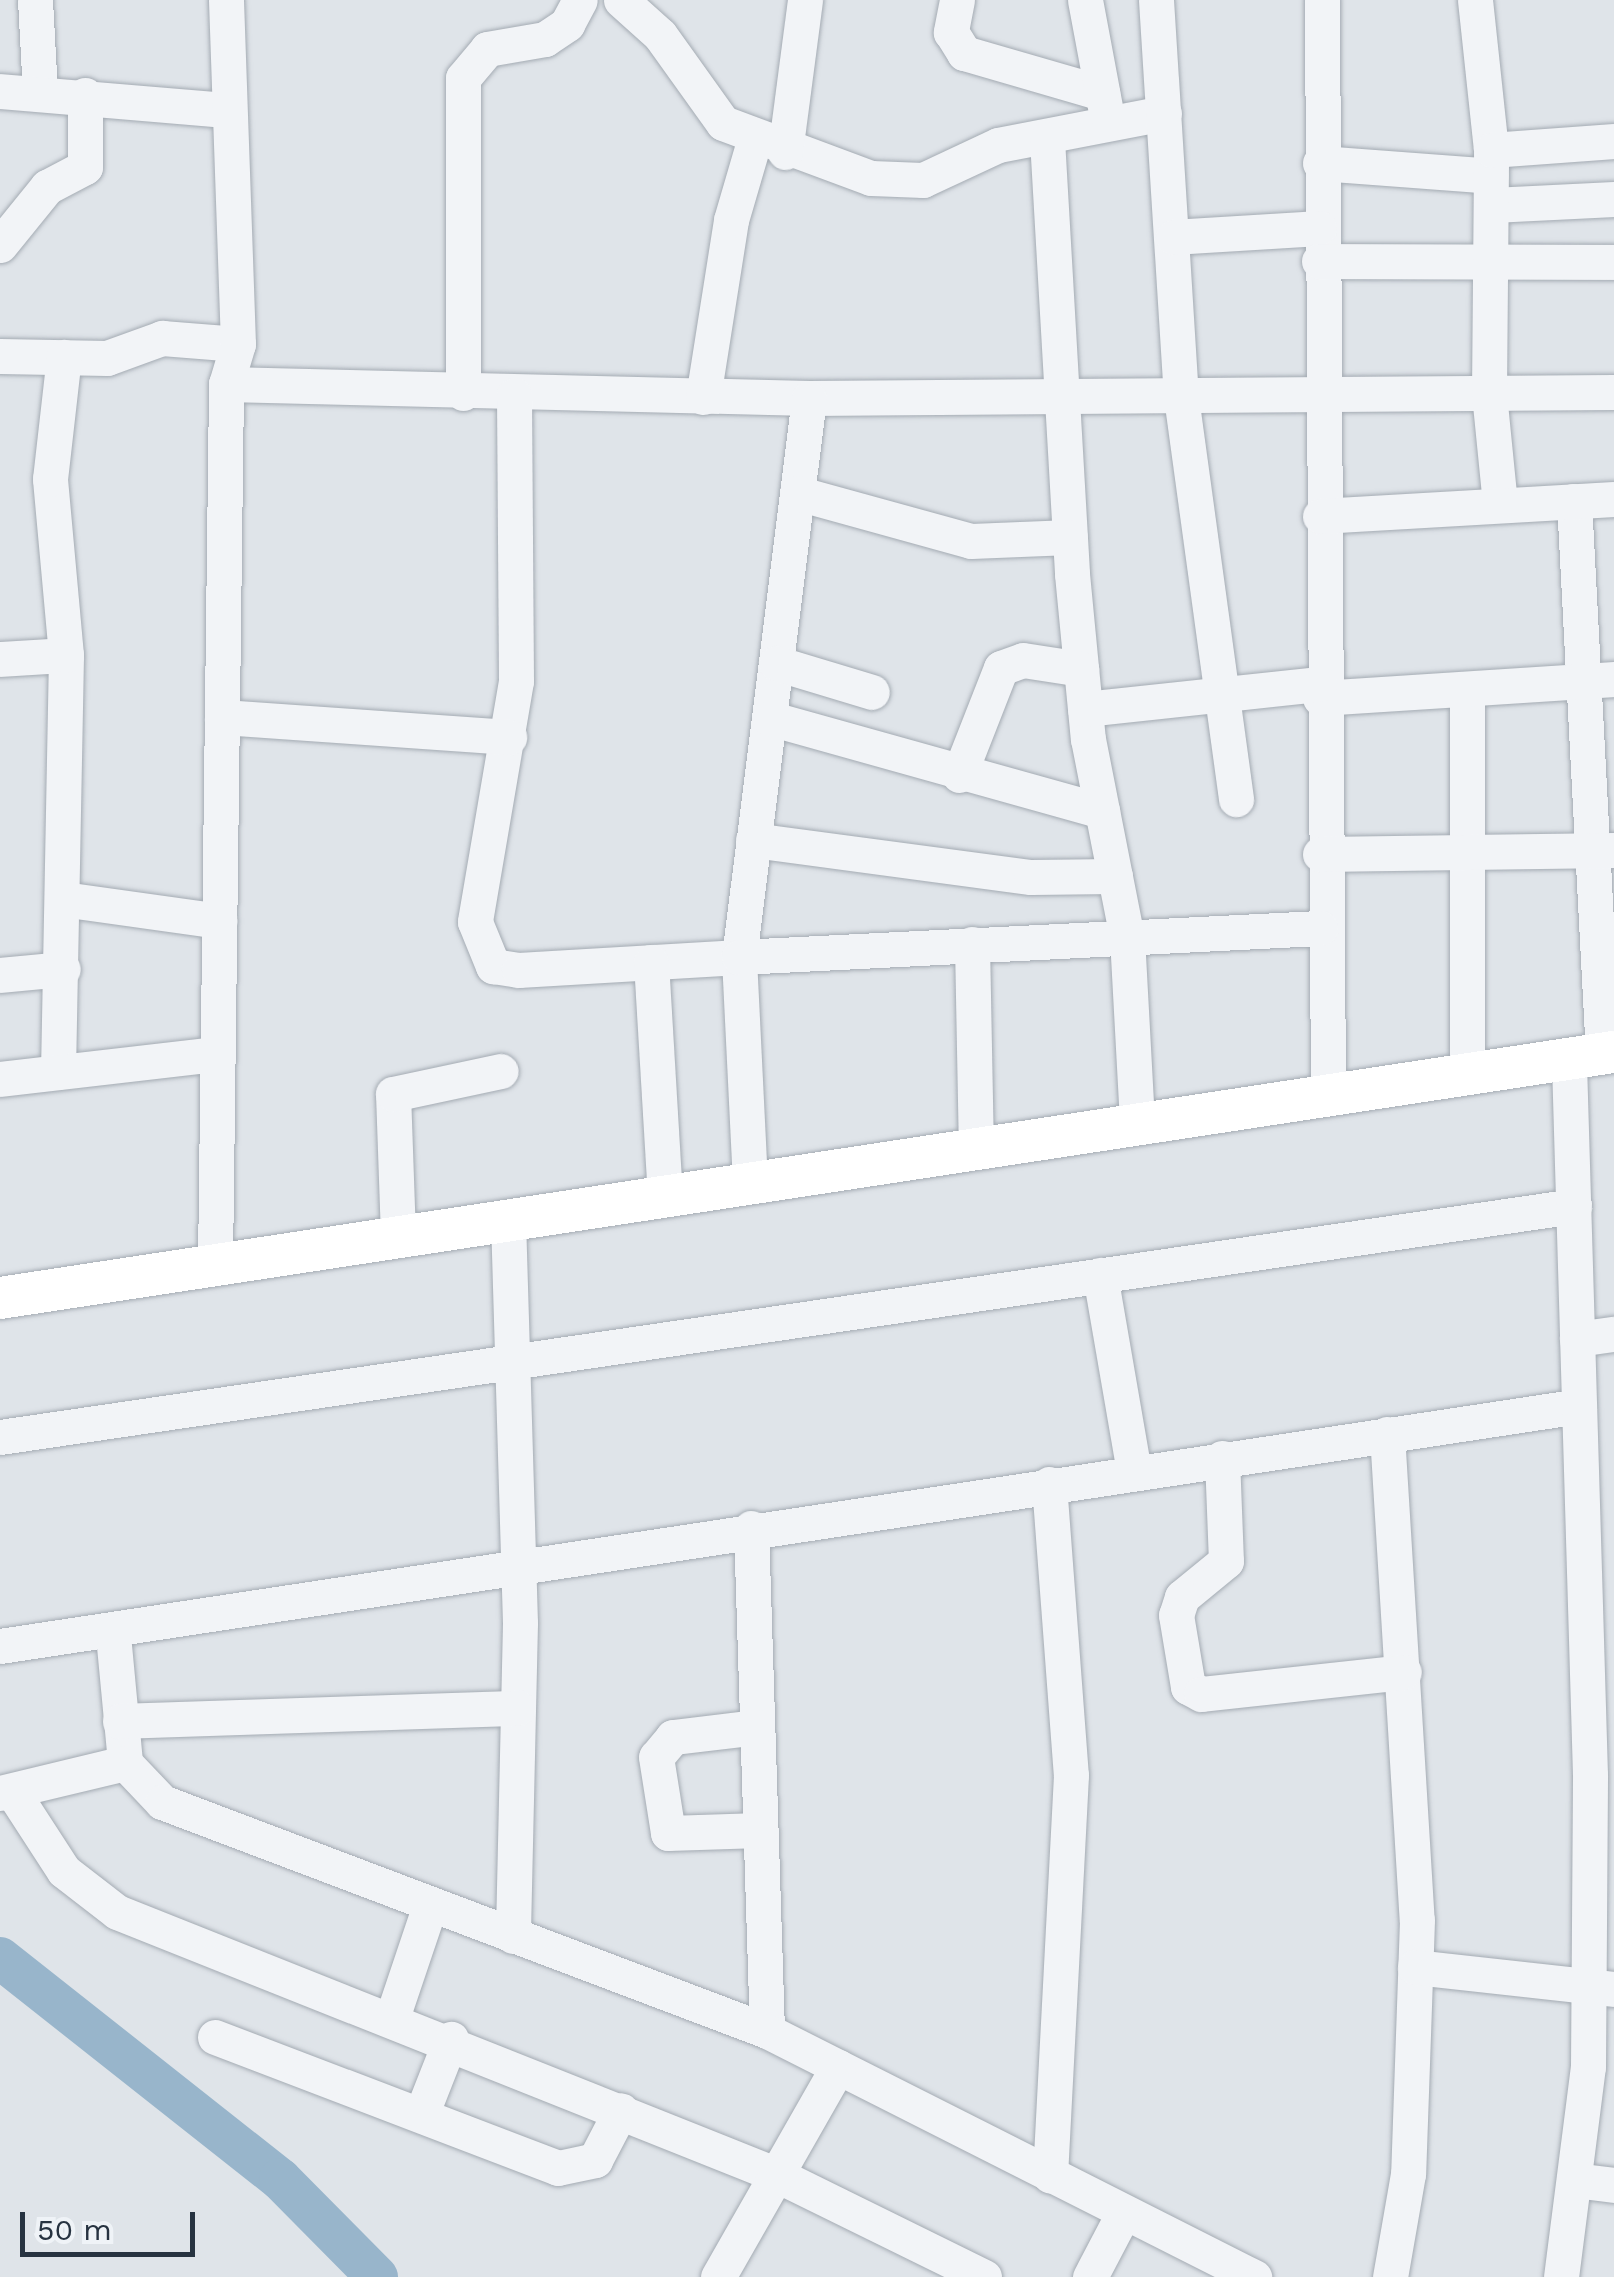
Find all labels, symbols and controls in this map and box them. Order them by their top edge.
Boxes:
scale bar [25,2192,200,2254]
text: 50 m [37,2212,112,2247]

